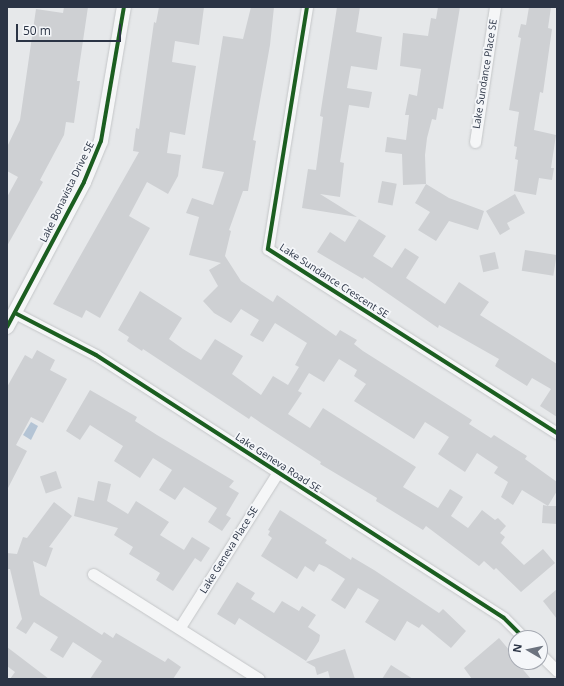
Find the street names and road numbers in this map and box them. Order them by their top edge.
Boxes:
street label: Lake Sundance Place SE [470,18,500,130]
street label: Lake Bonavista Drive SE [37,140,97,244]
street label: Lake Sundance Crescent SE [277,241,391,321]
street label: Lake Geneva Road SE [233,431,323,495]
street label: Lake Geneva Place SE [197,504,261,596]

